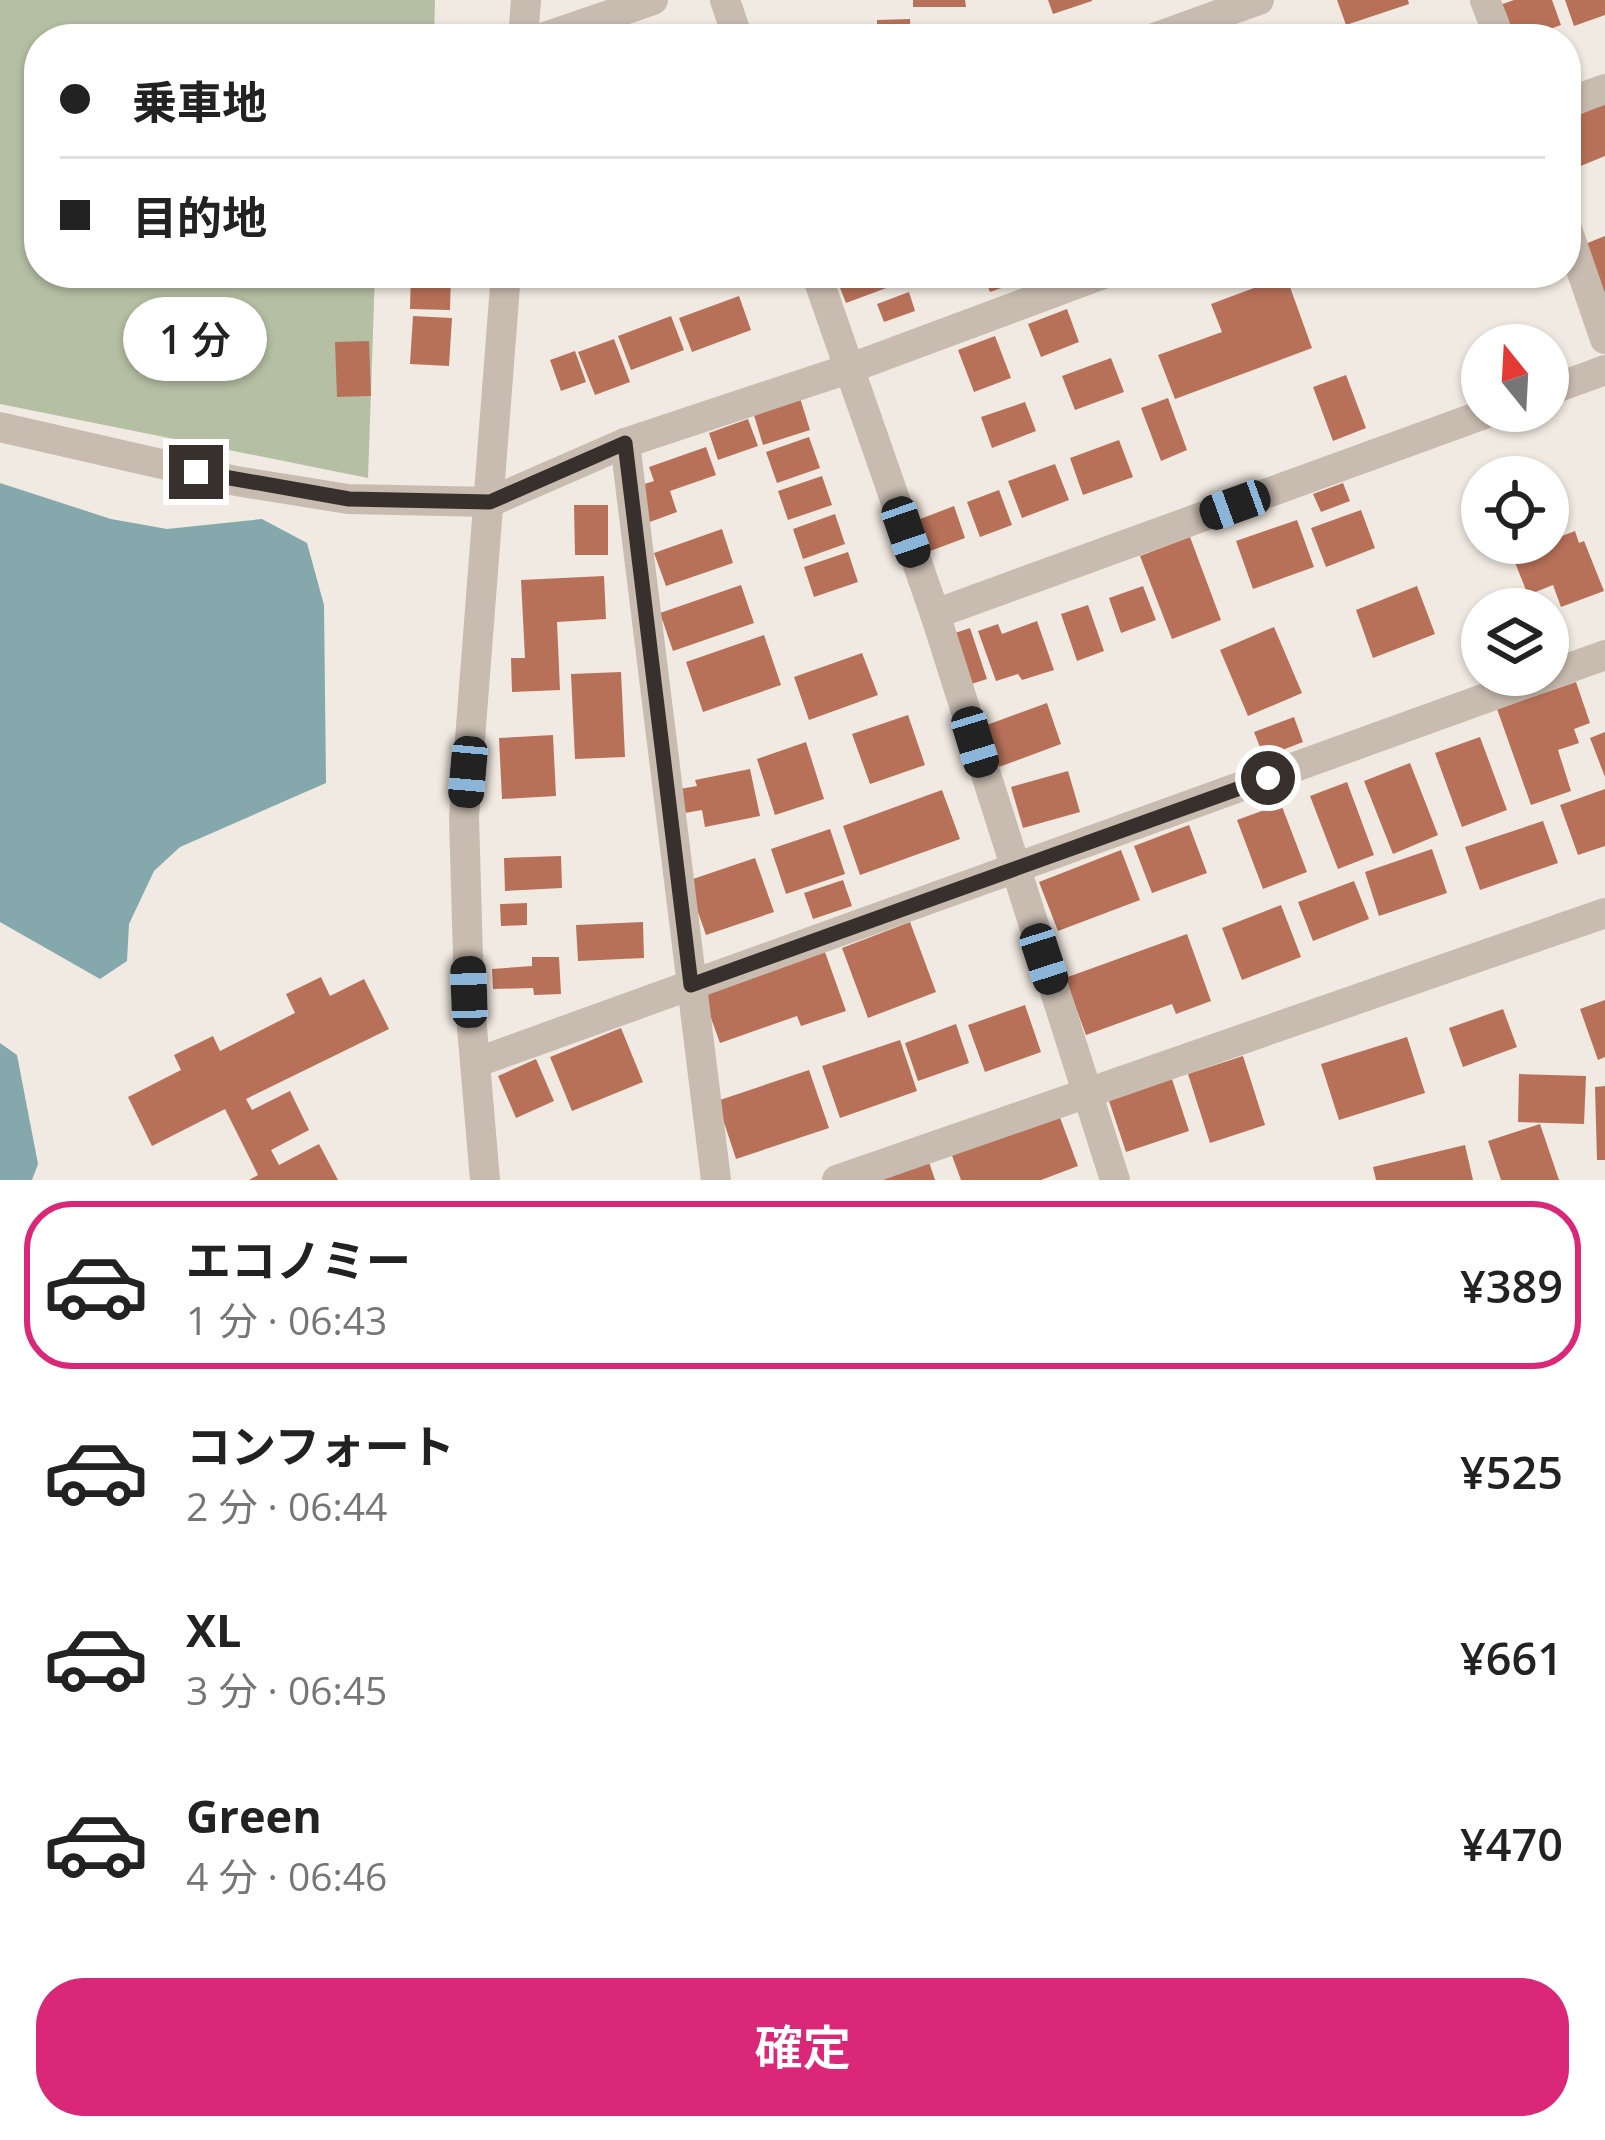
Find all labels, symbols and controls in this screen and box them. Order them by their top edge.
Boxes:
text: 乗車地 [132,71,267,132]
text: 目的地 [132,186,267,247]
callout: 1 分 [124,298,268,382]
text: 1 分 [159,312,231,365]
north arrow [1461,324,1569,432]
map controls [1461,324,1569,696]
route end [169,445,223,499]
button: locate [1461,456,1569,564]
car [1195,476,1275,534]
car [877,492,935,572]
button: layers [1461,588,1569,696]
car [947,702,1003,782]
car [447,735,489,809]
route start [1241,751,1295,805]
car [1016,919,1072,999]
car [450,955,488,1029]
text: エコノミー [186,1229,411,1290]
icon: car [42,1231,150,1339]
text: ¥389 [1460,1255,1563,1316]
text: 1 分 · 06:43 [186,1293,387,1346]
text: コンフォート [186,1415,455,1476]
icon: car [42,1417,150,1525]
text: ¥525 [1460,1441,1563,1502]
text: 2 分 · 06:44 [186,1479,387,1532]
text: XL [186,1599,241,1660]
icon: car [42,1603,150,1711]
text: ¥661 [1460,1627,1563,1688]
text: 3 分 · 06:45 [186,1663,387,1716]
text: Green [186,1785,322,1846]
icon: car [42,1789,150,1897]
text: ¥470 [1460,1813,1563,1874]
text: 4 分 · 06:46 [186,1849,387,1902]
button: 確定 [36,1978,1569,2116]

